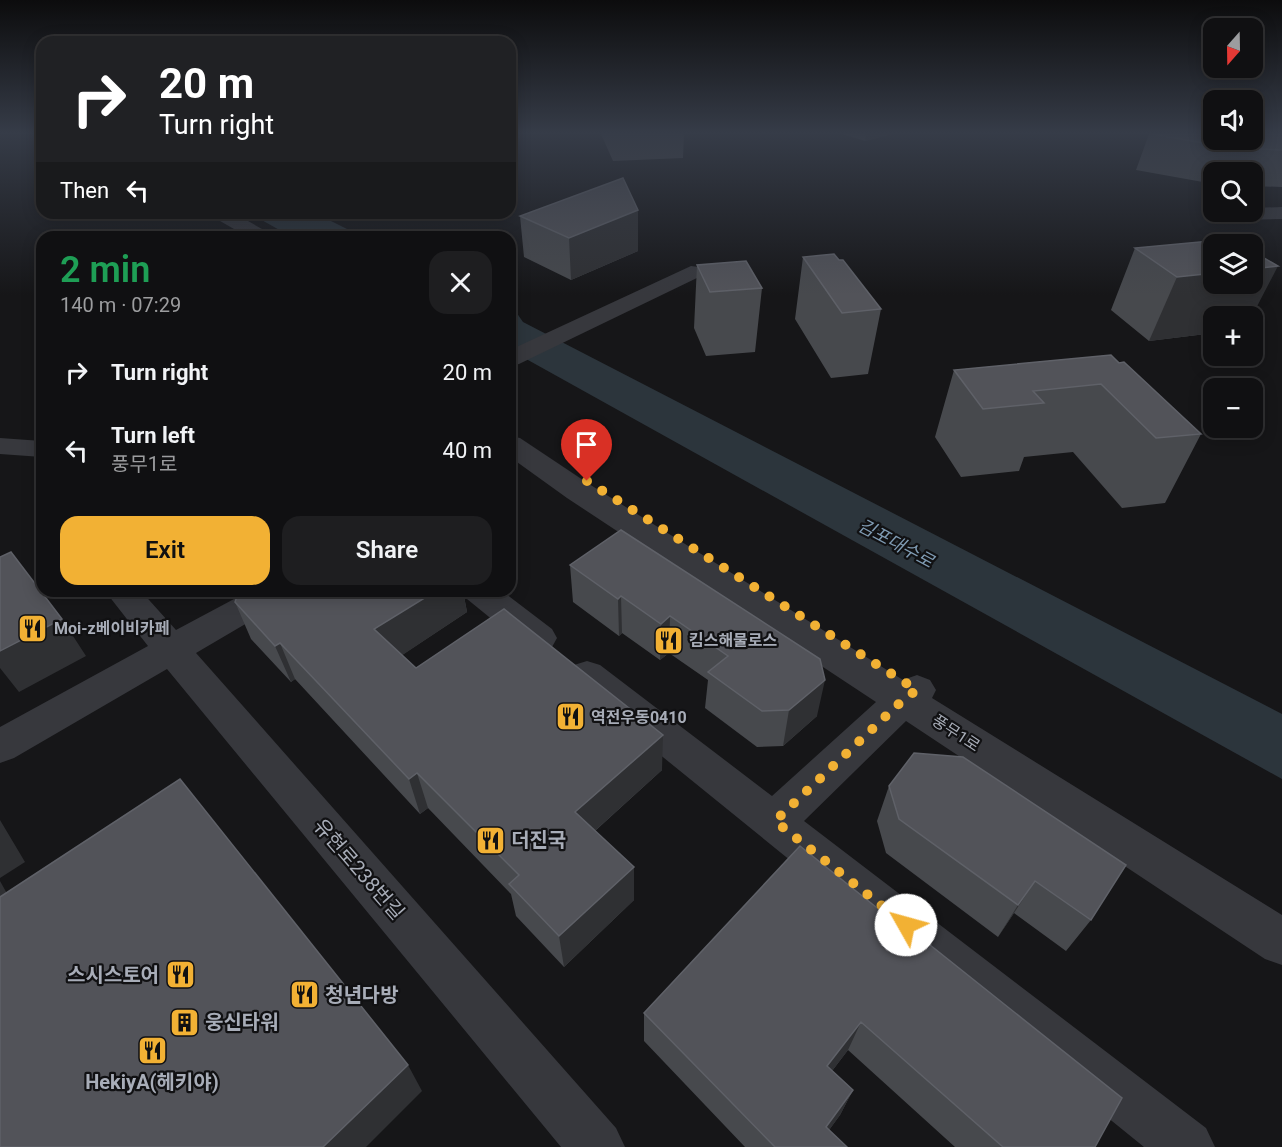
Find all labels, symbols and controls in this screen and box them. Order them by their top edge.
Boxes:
north arrow [1203,18,1263,78]
map controls [1203,18,1263,438]
text: 20 m [159,59,254,108]
icon: right [60,60,138,138]
button: sound [1203,90,1263,150]
text: Turn right [159,109,274,141]
button: search [1203,162,1263,222]
icon: left [121,174,154,207]
text: Then [60,178,109,203]
button: layers [1203,234,1263,294]
text: 2 min [60,249,150,291]
button: close [429,251,492,314]
text: 140 m · 07:29 [60,293,181,317]
button: + [1203,306,1263,366]
icon: right [60,356,93,389]
text: Turn right [111,360,208,385]
text: 20 m [443,360,492,385]
button: − [1203,378,1263,438]
pin [561,419,612,481]
text: Turn left [111,423,195,448]
icon: arrive [570,428,603,461]
icon: left [60,434,93,467]
text: 40 m [443,438,492,463]
text: 풍무1로 [111,452,177,476]
water label: 김포대수로 [855,514,939,572]
button: Exit [60,516,270,585]
button: Share [282,516,492,585]
restaurant icon: Moi-z베이비카페 [17,612,49,644]
place label: Moi-z베이비카페 [54,619,169,638]
restaurant icon: 킴스해물로스 [652,624,684,656]
place label: 킴스해물로스 [689,631,778,650]
restaurant icon: 역전우동0410 [554,701,586,733]
place label: 역전우동0410 [591,708,687,727]
street label: 풍무1로 [929,711,984,756]
street label: 유현로238번길 [309,814,409,924]
restaurant icon: 더진국 [474,824,506,856]
place label: 더진국 [511,828,566,852]
position arrow [874,893,938,957]
restaurant icon: 스시스토어 [164,959,196,991]
place label: 스시스토어 [67,963,159,987]
restaurant icon: 청년다방 [288,979,320,1011]
place label: 청년다방 [325,983,399,1007]
building icon: 웅신타워 [168,1006,200,1038]
place label: 웅신타워 [205,1010,279,1034]
restaurant icon: HekiyA(헤키야) [136,1035,168,1067]
place label: HekiyA(헤키야) [85,1070,219,1094]

